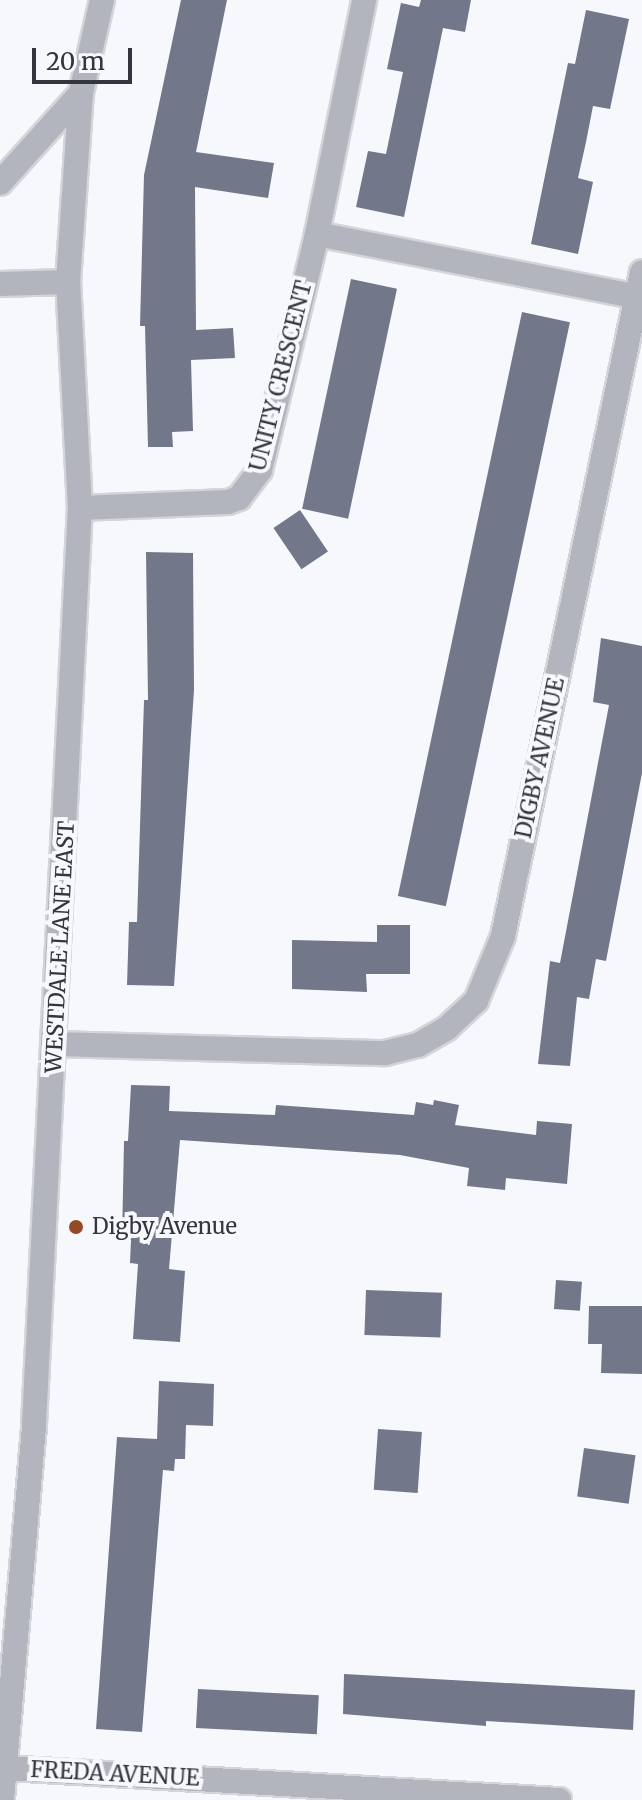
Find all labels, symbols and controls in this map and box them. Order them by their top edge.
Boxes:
scale bar [36,32,136,82]
text: 20 m [46,46,105,77]
street label: UNITY CRESCENT [245,278,317,474]
street label: DIGBY AVENUE [510,675,570,841]
street label: WESTDALE LANE EAST [40,820,80,1074]
place label: Digby Avenue [92,1214,237,1240]
marker: Digby Avenue [67,1218,85,1236]
street label: FREDA AVENUE [30,1756,200,1792]

